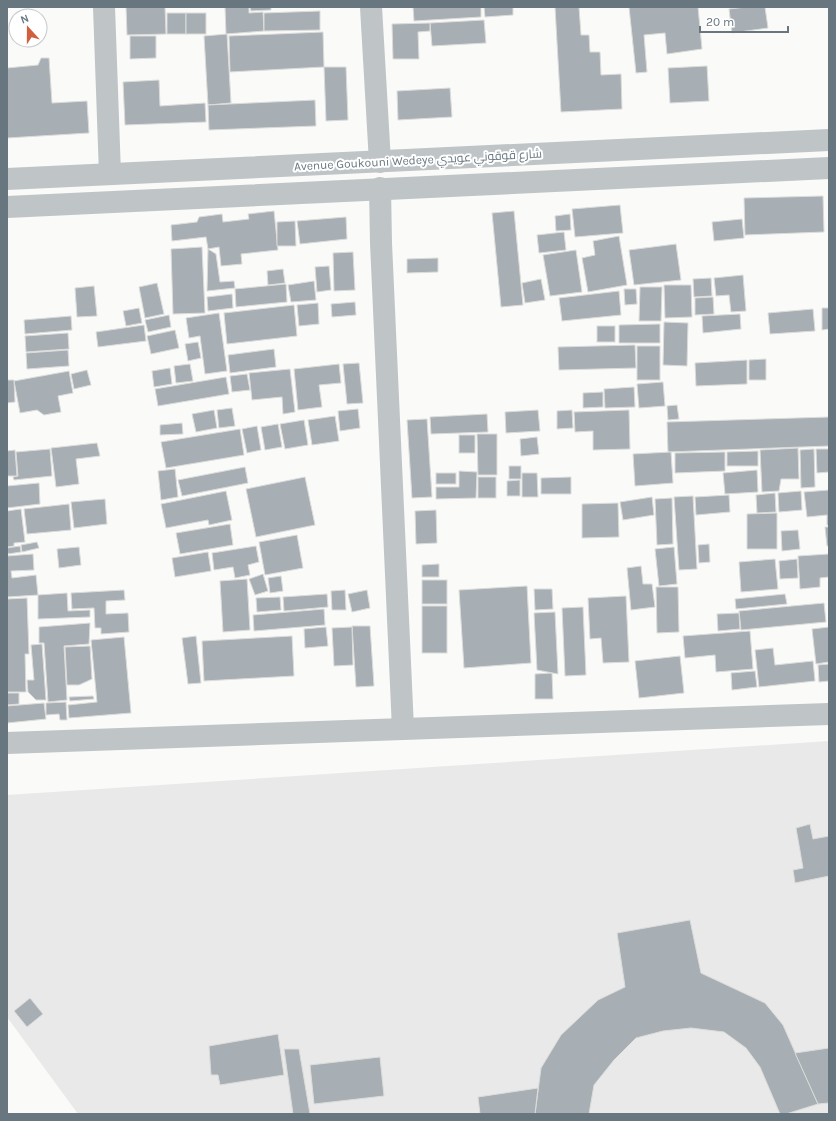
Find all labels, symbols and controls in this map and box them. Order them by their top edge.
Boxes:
north arrow [8,8,48,48]
scale bar [700,8,788,34]
text: N [19,12,31,27]
text: 20 m [706,15,734,29]
street label: Avenue Goukouni Wedeye شارع قوقوني عويدي [294,147,542,176]

